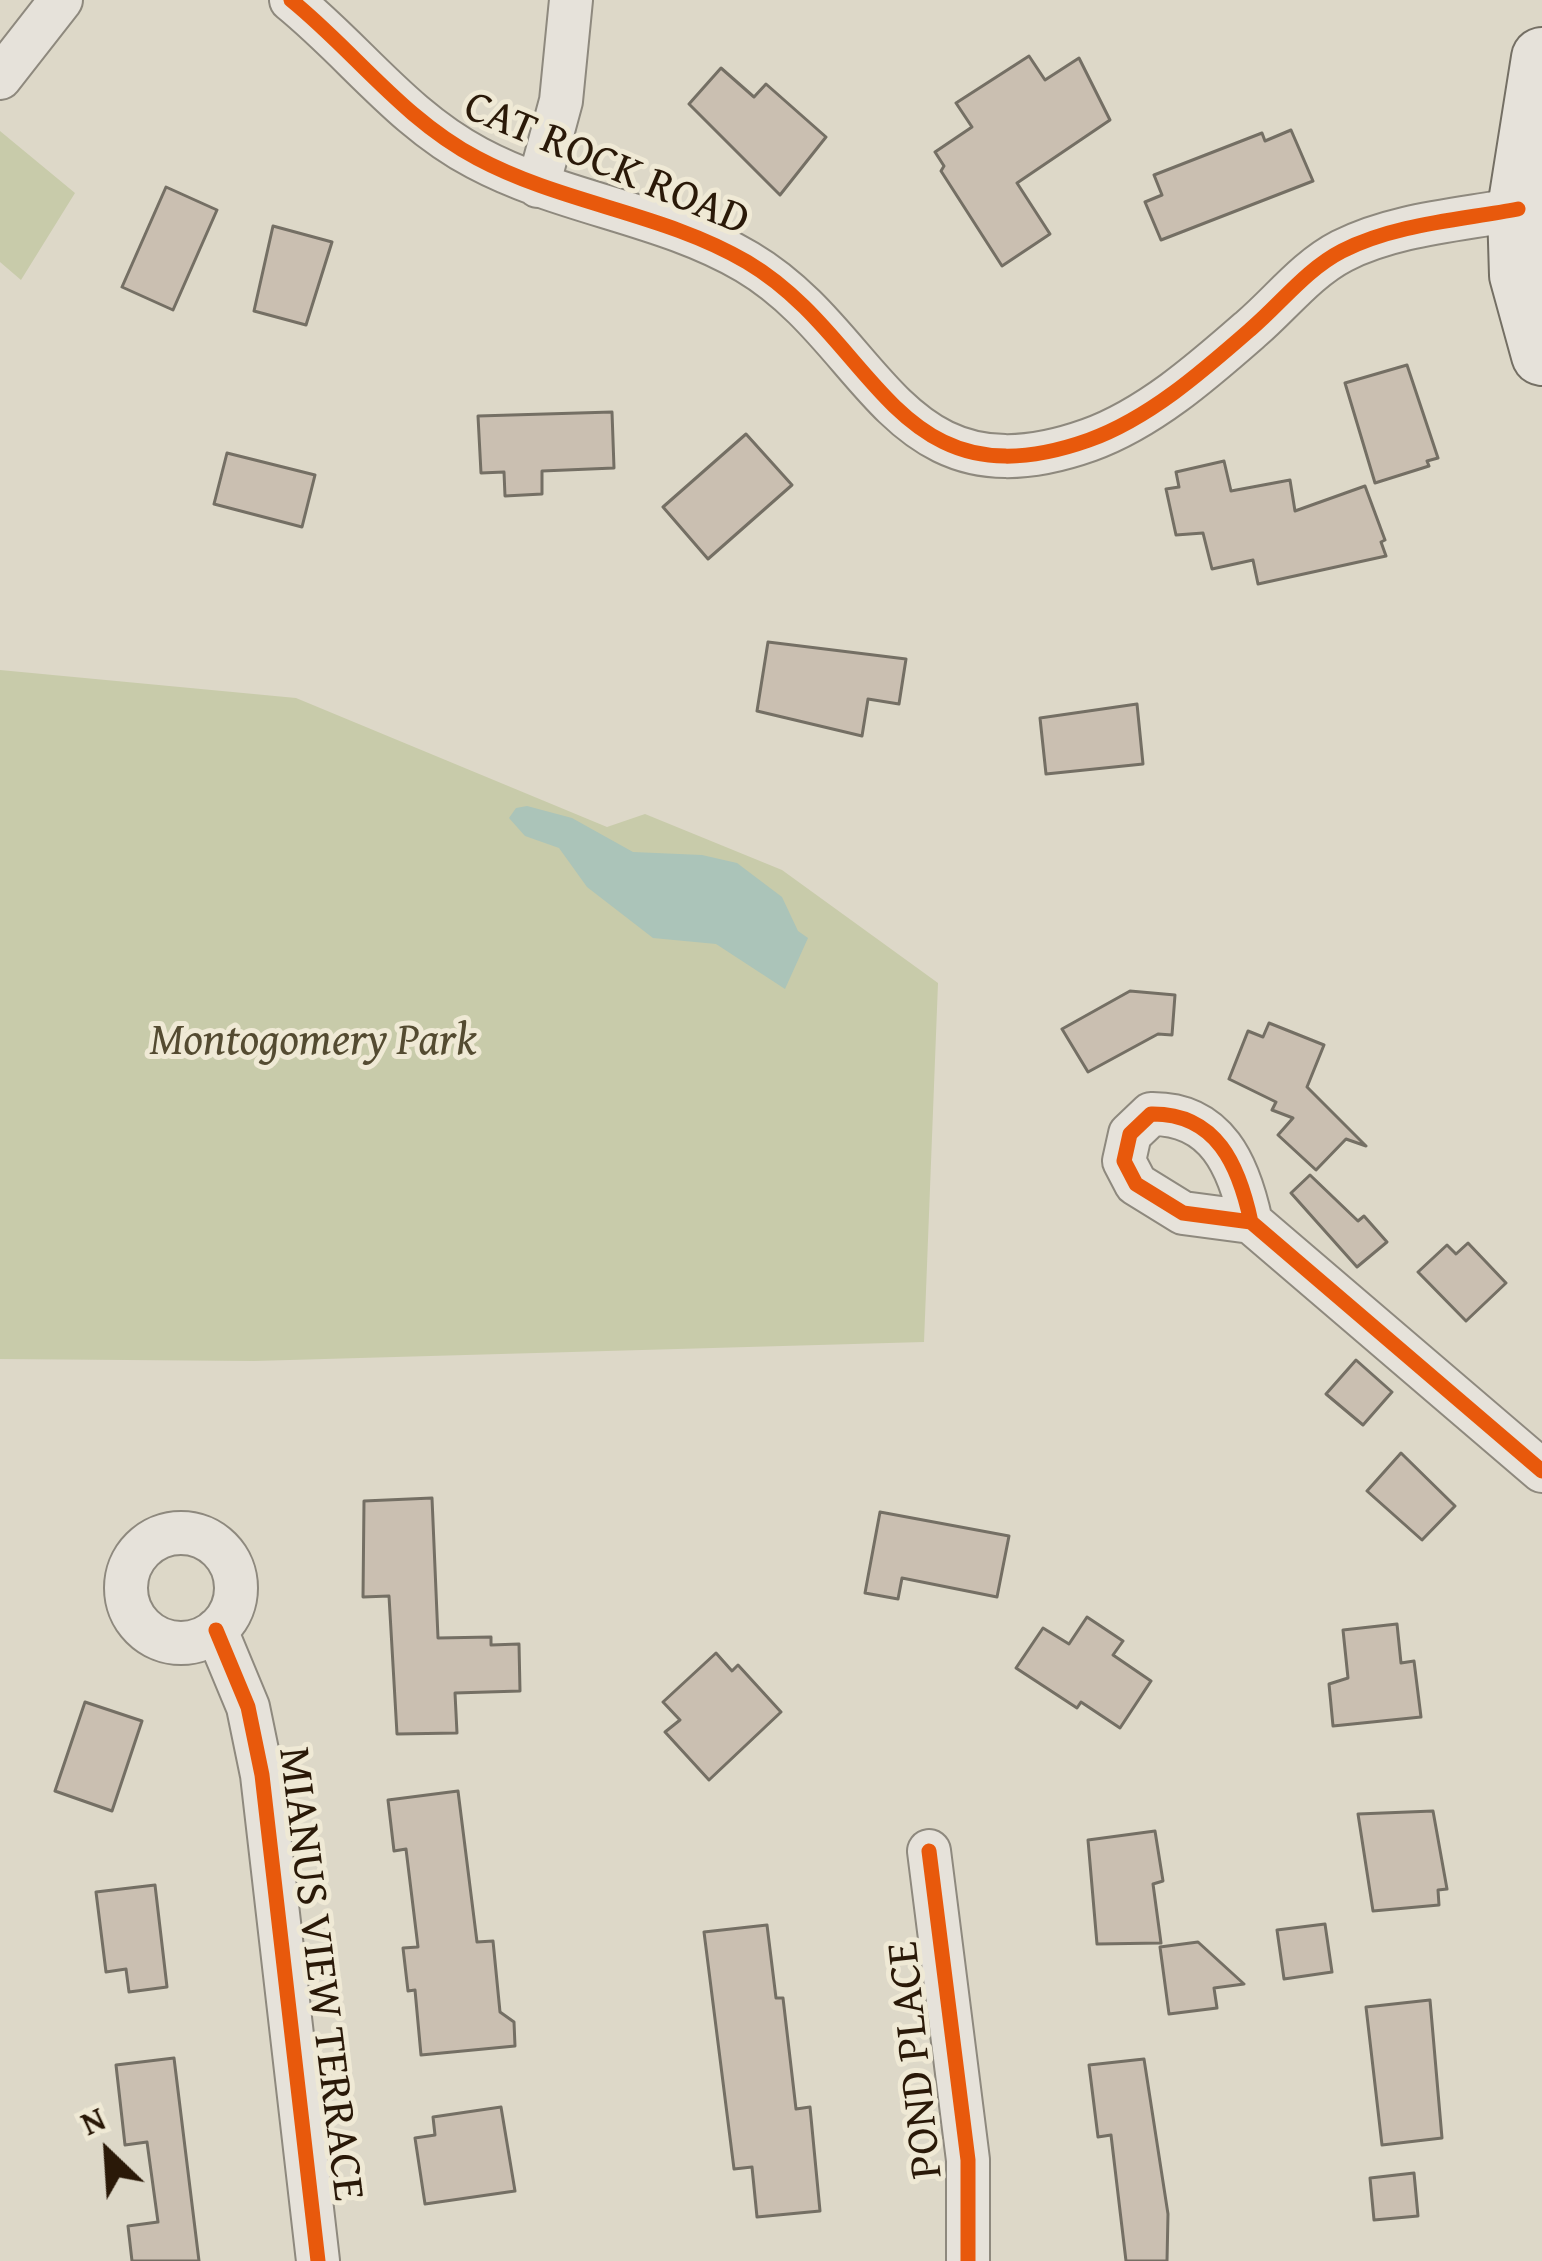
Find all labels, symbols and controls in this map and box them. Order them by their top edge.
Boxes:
street label: CAT ROCK ROAD [455,81,757,249]
park label: Montogomery Park [150,1016,476,1070]
street label: MIANUS VIEW TERRACE [264,1744,374,2204]
street label: POND PLACE [878,1939,956,2181]
north arrow [48,2093,168,2213]
text: N [73,2094,113,2147]

